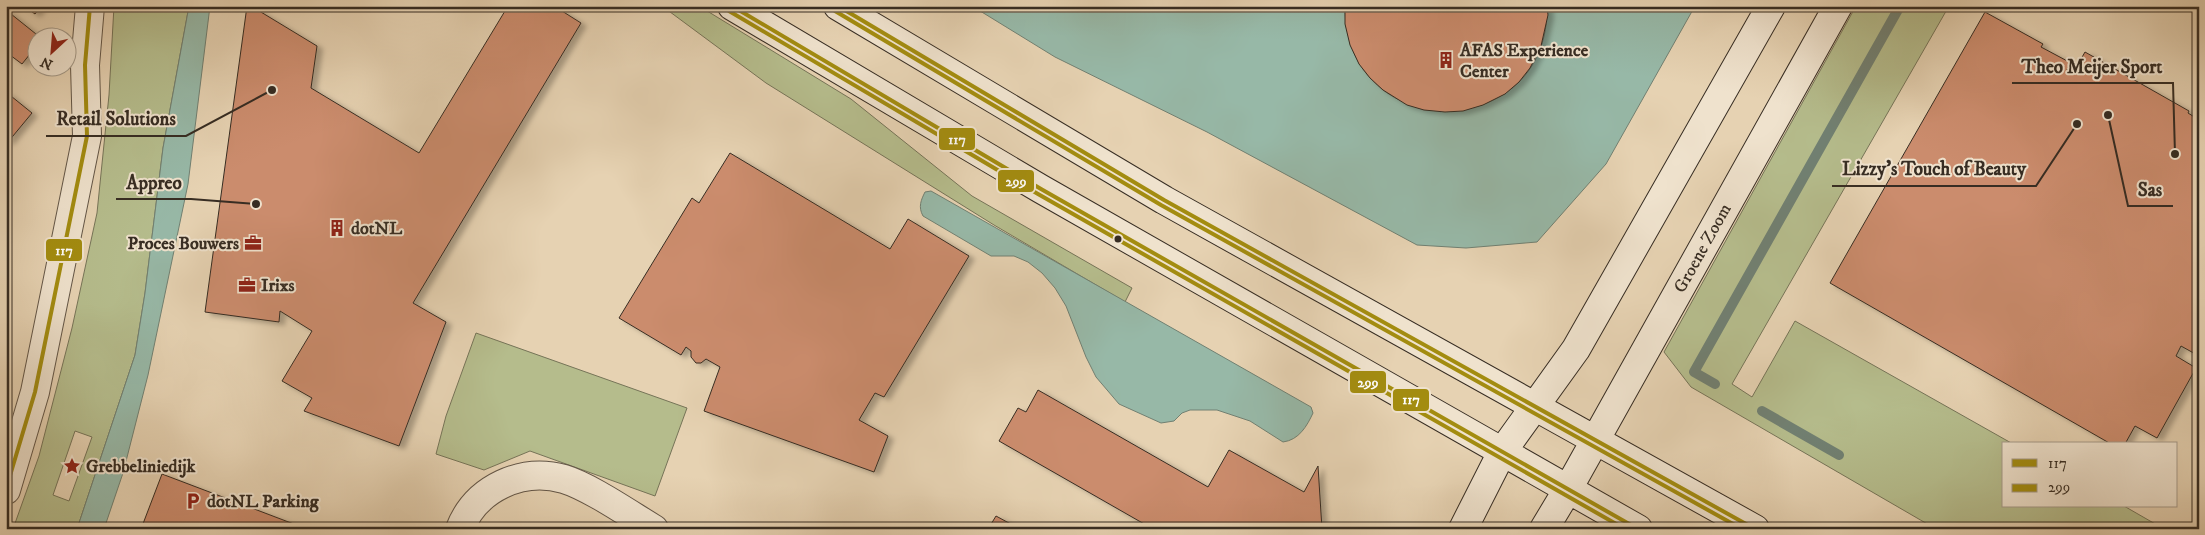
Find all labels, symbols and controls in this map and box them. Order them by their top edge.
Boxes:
north arrow [28,28,78,78]
place label: AFAS Experience Center [1459,40,1589,83]
callout: Theo Meijer Sport [2012,49,2173,83]
building icon: AFAS Experience Center [1436,50,1456,70]
text: N [37,52,56,73]
text: Theo Meijer Sport [2021,56,2163,80]
callout: Retail Solutions [46,102,186,136]
text: Retail Solutions [56,108,176,131]
line badge: 117 [938,127,976,151]
text: 117 [948,131,966,149]
callout: Lizzy's Touch of Beauty [1832,152,2036,186]
text: Lizzy's Touch of Beauty [1842,158,2027,181]
callout: Appreo [116,165,191,199]
line badge: 299 [997,169,1035,193]
text: Appreo [125,172,182,195]
callout: Sas [2128,172,2173,206]
text: 299 [1006,173,1026,191]
text: Sas [2138,179,2163,202]
street label: Groene Zoom [1669,200,1736,297]
building icon: dotNL [327,218,347,238]
place label: dotNL [351,218,403,240]
place label: Proces Bouwers [128,233,239,255]
office icon: Proces Bouwers [243,233,263,253]
unlabelled marker [1113,234,1123,244]
line badge: 117 [45,238,83,262]
text: 117 [55,242,73,260]
office icon: Irixs [237,275,257,295]
place label: Irixs [261,275,295,297]
line badge: 299 [1349,370,1387,394]
text: 299 [1358,374,1378,392]
line badge: 117 [1392,388,1430,412]
text: 117 [1402,391,1420,409]
legend [2002,442,2178,508]
text: 117 [2048,454,2067,473]
place icon: Grebbeliniedijk [62,456,82,476]
place label: Grebbeliniedijk [86,456,197,478]
text: 299 [2048,478,2070,497]
parking icon: dotNL Parking [183,491,203,511]
place label: dotNL Parking [207,491,320,513]

